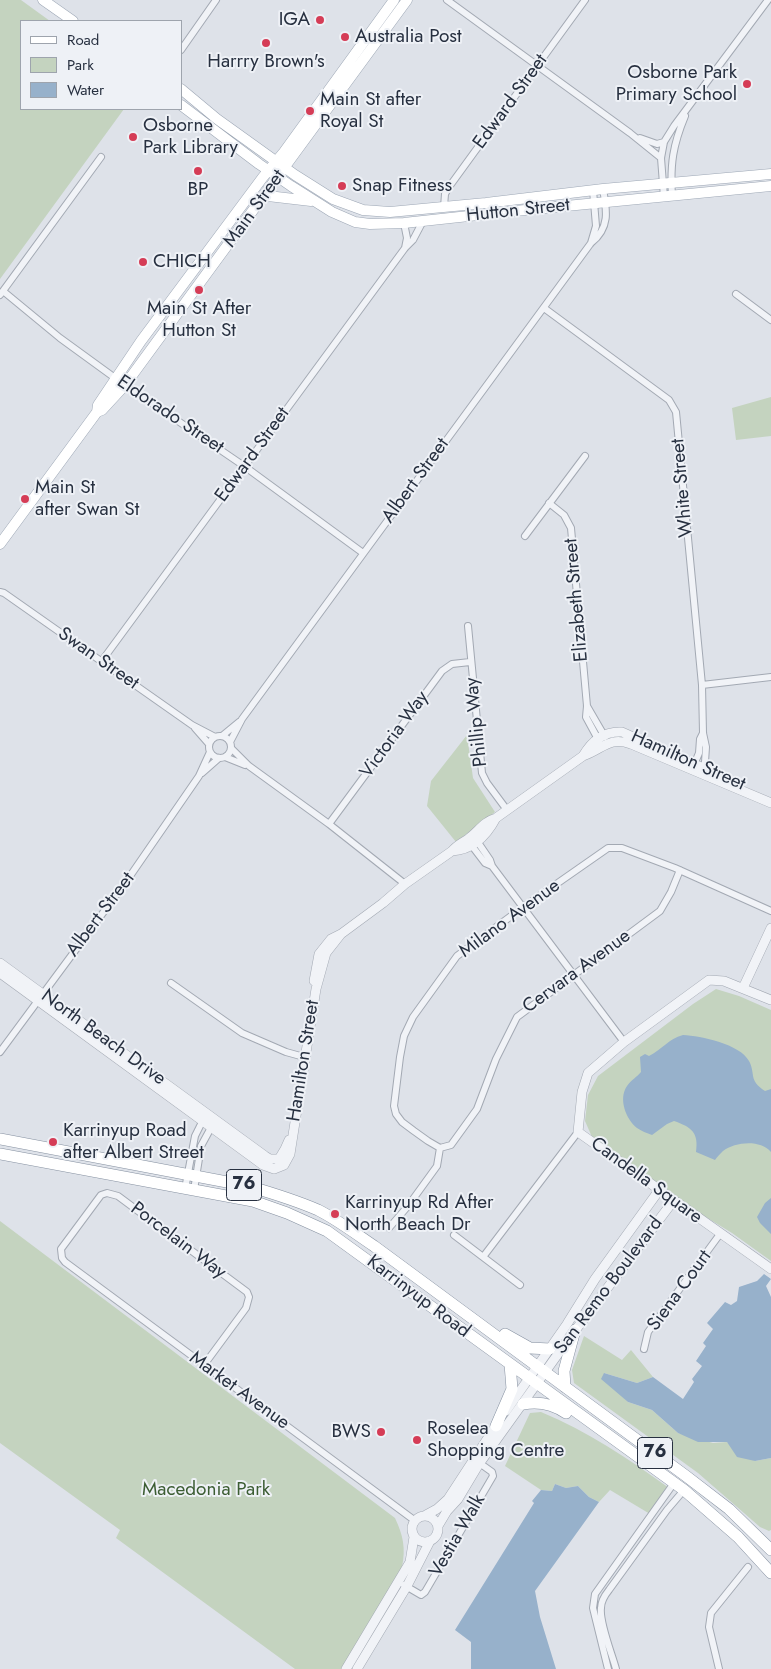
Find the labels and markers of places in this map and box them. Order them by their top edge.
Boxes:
place label: IGA [279,9,310,31]
marker: IGA [314,14,326,26]
place label: Australia Post [355,26,462,48]
marker: Australia Post [339,31,351,43]
marker: Harrry Brown's [260,37,272,49]
place label: Harrry Brown's [207,51,325,73]
place label: Osborne Park Primary School [616,62,737,106]
marker: Osborne Park Primary School [741,78,753,90]
place label: Main St after Royal St [320,89,421,133]
marker: Main St after Royal St [304,105,316,117]
place label: Osborne Park Library [143,115,238,159]
marker: Osborne Park Library [127,131,139,143]
marker: BP [192,165,204,177]
place label: Snap Fitness [352,175,452,197]
place label: BP [187,179,209,201]
marker: Snap Fitness [336,180,348,192]
place label: CHICH [153,251,211,273]
marker: CHICH [137,256,149,268]
marker: Main St After Hutton St [193,284,205,296]
place label: Main St After Hutton St [147,298,251,342]
place label: Main St after Swan St [35,477,139,521]
marker: Main St after Swan St [19,493,31,505]
place label: Karrinyup Road after Albert Street [63,1120,204,1164]
marker: Karrinyup Road after Albert Street [47,1136,59,1148]
place label: Karrinyup Rd After North Beach Dr [345,1192,494,1236]
marker: Karrinyup Rd After North Beach Dr [329,1208,341,1220]
place label: Roselea Shopping Centre [427,1418,564,1462]
place label: BWS [331,1421,371,1443]
marker: BWS [375,1426,387,1438]
marker: Roselea Shopping Centre [411,1434,423,1446]

